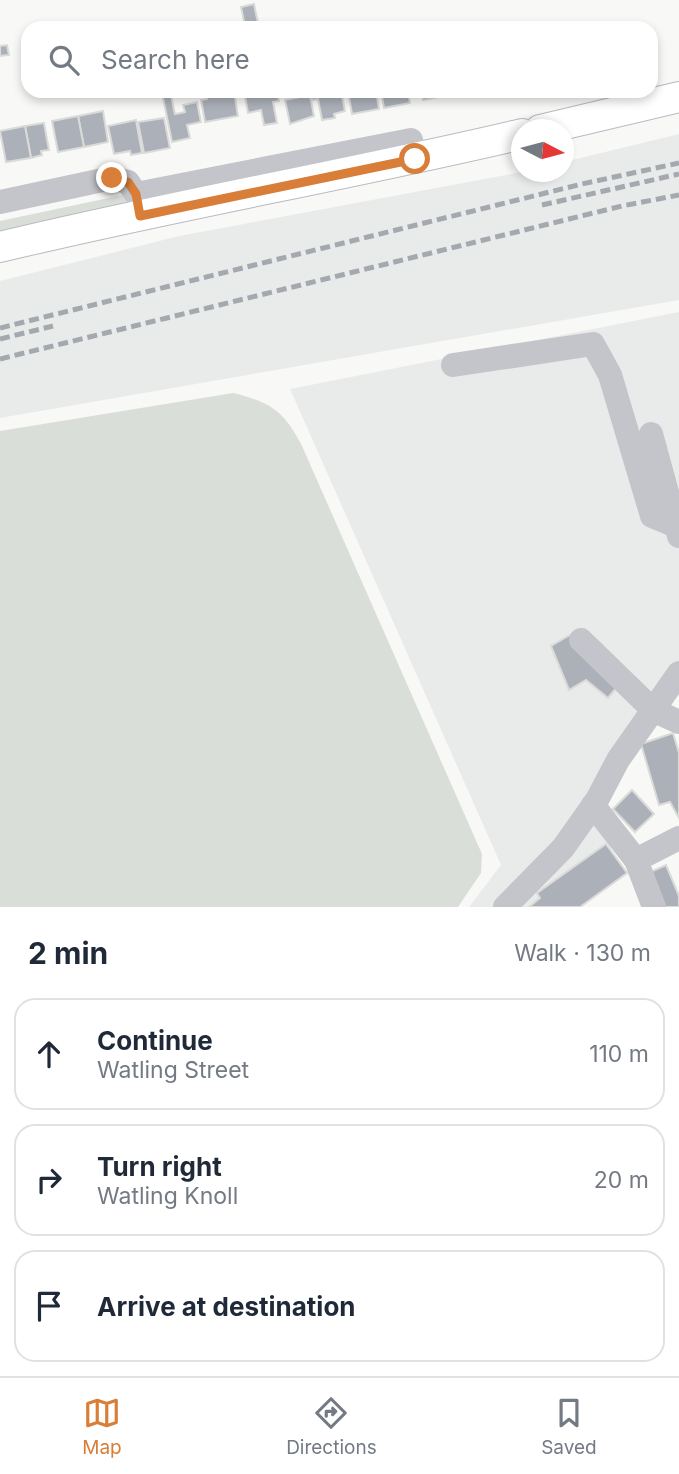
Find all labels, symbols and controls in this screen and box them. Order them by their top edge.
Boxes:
search box [21,21,658,98]
icon: search [45,41,83,79]
text: Search here [101,44,250,75]
north arrow [511,119,574,182]
route start [399,143,430,174]
route end [96,162,127,193]
text: 2 min [28,935,108,971]
text: Walk · 130 m [514,939,651,967]
text: Continue [97,1025,213,1056]
icon: ahead [30,1035,68,1073]
text: 110 m [589,1040,649,1068]
text: Watling Street [97,1056,249,1084]
text: Turn right [97,1151,222,1182]
icon: right [30,1161,68,1199]
text: 20 m [594,1166,649,1194]
text: Watling Knoll [97,1182,238,1210]
icon: arrive [30,1287,68,1325]
text: Arrive at destination [97,1291,356,1322]
tab: Map [82,1394,122,1459]
tab: Directions [286,1394,377,1459]
tab: Saved [541,1394,597,1459]

